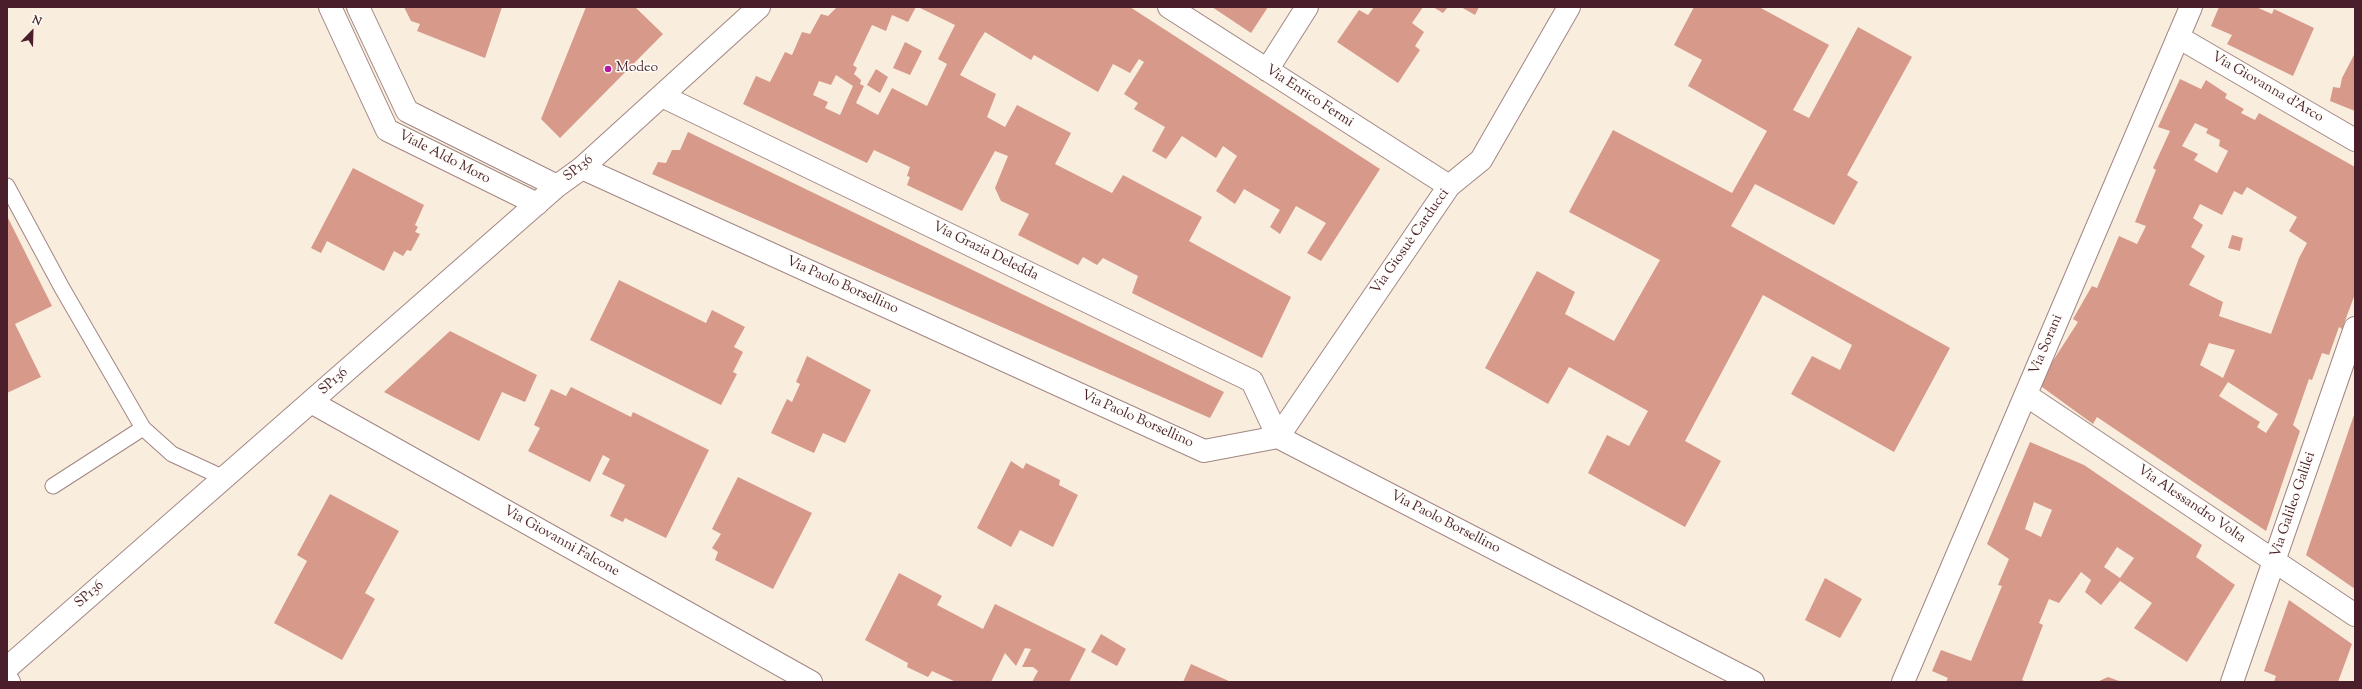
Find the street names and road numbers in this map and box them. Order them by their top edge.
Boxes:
street label: Via Giovanna d'Arco [2208,49,2326,127]
street label: Via Enrico Fermi [1262,62,1356,132]
street label: Viale Aldo Moro [395,128,493,188]
street label: SP136 [561,152,597,186]
street label: Via Giosuè Carducci [1368,186,1454,298]
street label: Via Grazia Deledda [929,219,1041,285]
street label: Via Paolo Borsellino [783,254,901,318]
street label: Via Sorani [2027,312,2067,378]
street label: SP136 [316,365,352,399]
street label: Via Paolo Borsellino [1078,388,1196,452]
street label: Via Galileo Galilei [2268,450,2320,560]
street label: Via Alessandro Volta [2134,462,2248,548]
street label: Via Paolo Borsellino [1387,488,1503,558]
street label: Via Giovanni Falcone [500,503,622,581]
street label: SP136 [72,578,108,612]

